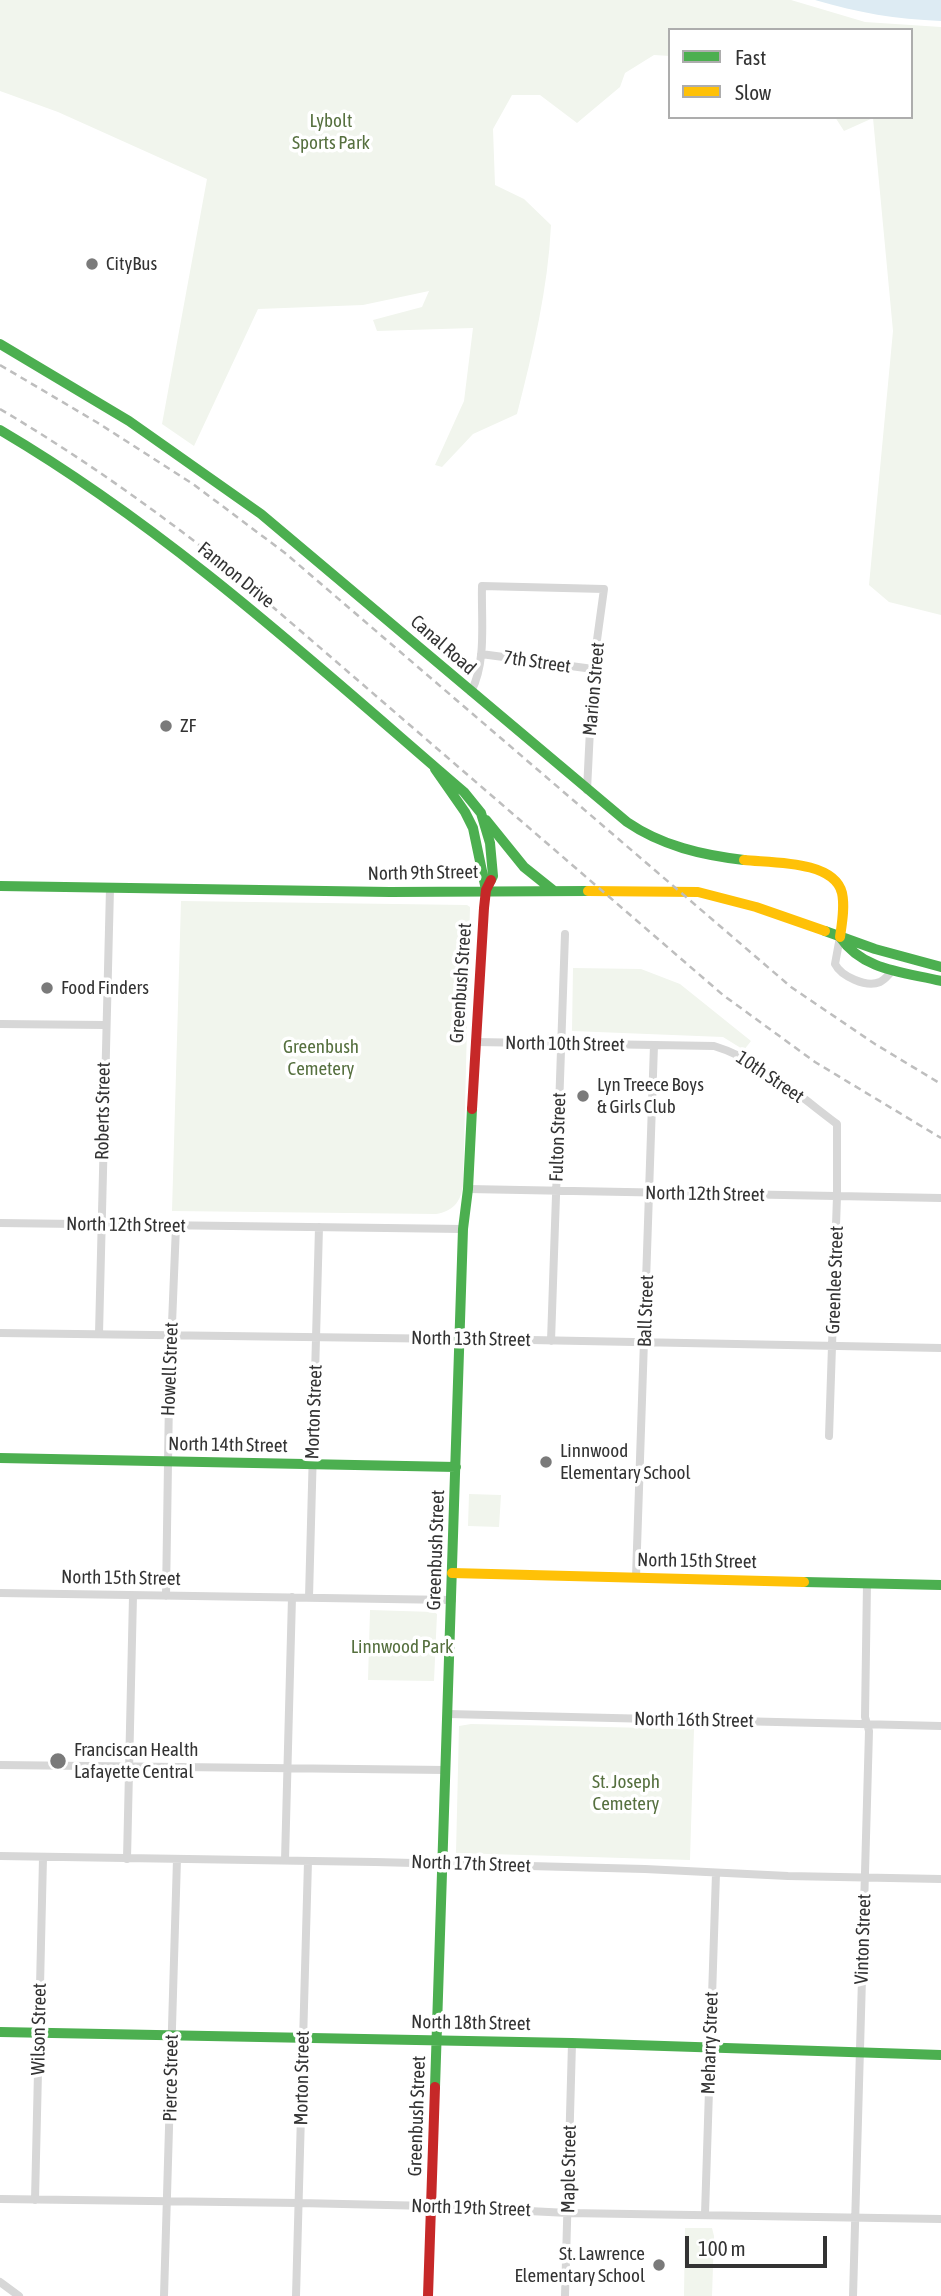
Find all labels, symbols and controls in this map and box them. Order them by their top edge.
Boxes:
legend [668,28,913,119]
text: Fast [735,45,766,69]
text: Slow [735,80,771,104]
park label: Lybolt Sports Park [292,110,370,154]
place label: CityBus [106,253,157,275]
marker: CityBus [84,256,100,272]
street label: Fannon Drive [193,537,279,613]
street label: Canal Road [406,610,480,680]
street label: Marion Street [579,641,609,737]
street label: 7th Street [502,646,572,678]
place label: ZF [180,715,196,737]
marker: ZF [158,718,174,734]
street label: North 9th Street [367,861,479,885]
street label: Greenbush Street [445,922,477,1044]
place label: Food Finders [61,977,149,999]
marker: Food Finders [39,980,55,996]
street label: North 10th Street [505,1032,625,1056]
park label: Greenbush Cemetery [283,1036,359,1080]
street label: 10th Street [732,1046,808,1108]
street label: Roberts Street [91,1062,115,1160]
place label: Lyn Treece Boys & Girls Club [597,1074,704,1118]
marker: Lyn Treece Boys & Girls Club [575,1088,591,1104]
street label: Fulton Street [545,1092,571,1182]
street label: North 12th Street [645,1182,765,1206]
street label: North 12th Street [66,1213,186,1237]
street label: Greenlee Street [822,1225,848,1335]
street label: Ball Street [633,1275,659,1347]
street label: Howell Street [157,1322,183,1416]
street label: North 13th Street [411,1327,531,1351]
street label: Morton Street [301,1364,327,1460]
street label: North 14th Street [168,1433,288,1457]
place label: Linnwood Elementary School [560,1440,691,1484]
marker: Linnwood Elementary School [538,1454,554,1470]
street label: Greenbush Street [423,1489,449,1611]
street label: North 15th Street [637,1549,757,1573]
street label: North 15th Street [61,1566,181,1590]
park label: Linnwood Park [351,1636,453,1658]
street label: North 16th Street [634,1708,754,1732]
place label: Franciscan Health Lafayette Central [74,1739,199,1783]
marker: Franciscan Health Lafayette Central [48,1751,68,1771]
park label: St. Joseph Cemetery [592,1771,660,1815]
street label: North 17th Street [411,1851,531,1877]
street label: Vinton Street [850,1893,876,1985]
street label: Wilson Street [27,1983,51,2075]
street label: Meharry Street [697,1991,723,2095]
street label: North 18th Street [411,2011,531,2035]
street label: Morton Street [290,2030,314,2126]
street label: Pierce Street [159,2034,183,2122]
street label: Greenbush Street [404,2055,430,2177]
street label: Maple Street [557,2125,581,2213]
street label: North 19th Street [411,2195,531,2221]
scale bar [689,2222,831,2266]
text: 100 m [698,2236,746,2260]
place label: St. Lawrence Elementary School [514,2243,645,2287]
marker: St. Lawrence Elementary School [651,2257,667,2273]

